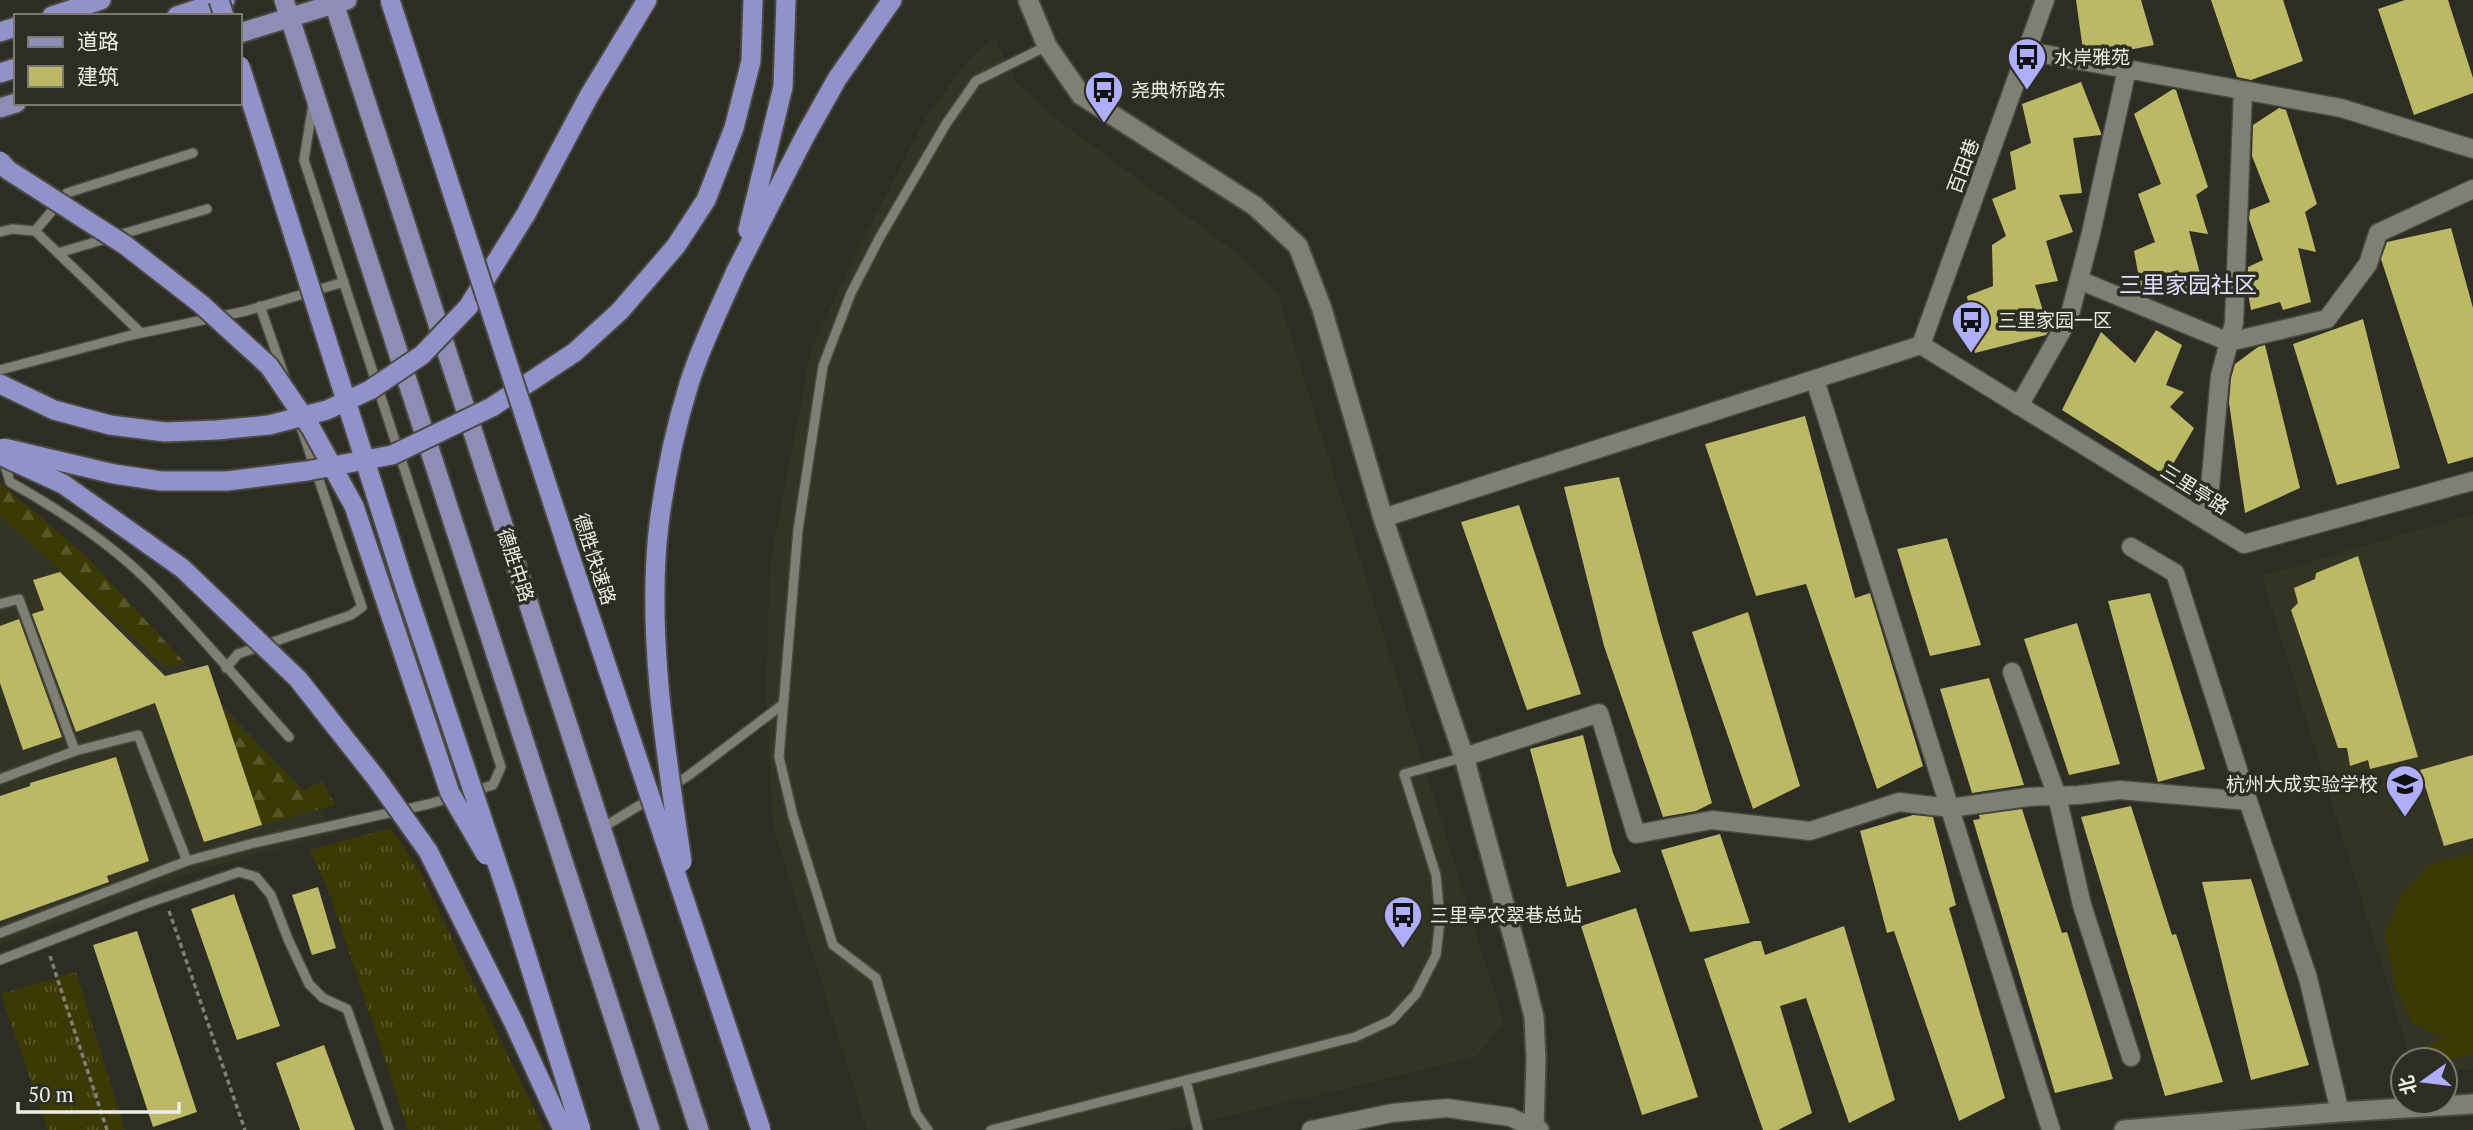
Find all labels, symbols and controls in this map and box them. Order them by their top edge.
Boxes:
legend [14,14,242,105]
text: 道路 [77,27,119,55]
bus stop icon: 水岸雅苑 [2006,36,2048,91]
place label: 水岸雅苑 [2054,44,2130,69]
text: 建筑 [77,62,119,90]
bus stop icon: 尧典桥路东 [1083,69,1125,124]
place label: 尧典桥路东 [1131,77,1226,102]
street label: 百田巷 [1941,135,1984,197]
district label: 三里家园社区 [2119,269,2257,300]
bus stop icon: 三里家园一区 [1950,299,1992,354]
place label: 三里家园一区 [1998,307,2112,332]
street label: 三里亭路 [2156,458,2234,519]
street label: 德胜快速路 [569,510,622,608]
street label: 德胜中路 [493,525,540,605]
school or university icon: 杭州大成实验学校 [2384,763,2426,818]
place label: 杭州大成实验学校 [2226,771,2378,796]
bus stop icon: 三里亭农翠巷总站 [1382,894,1424,949]
place label: 三里亭农翠巷总站 [1430,902,1582,927]
north arrow [2389,1046,2459,1116]
scale bar [18,1070,178,1114]
text: 北 [2393,1073,2421,1097]
text: 50 m [28,1080,74,1108]

